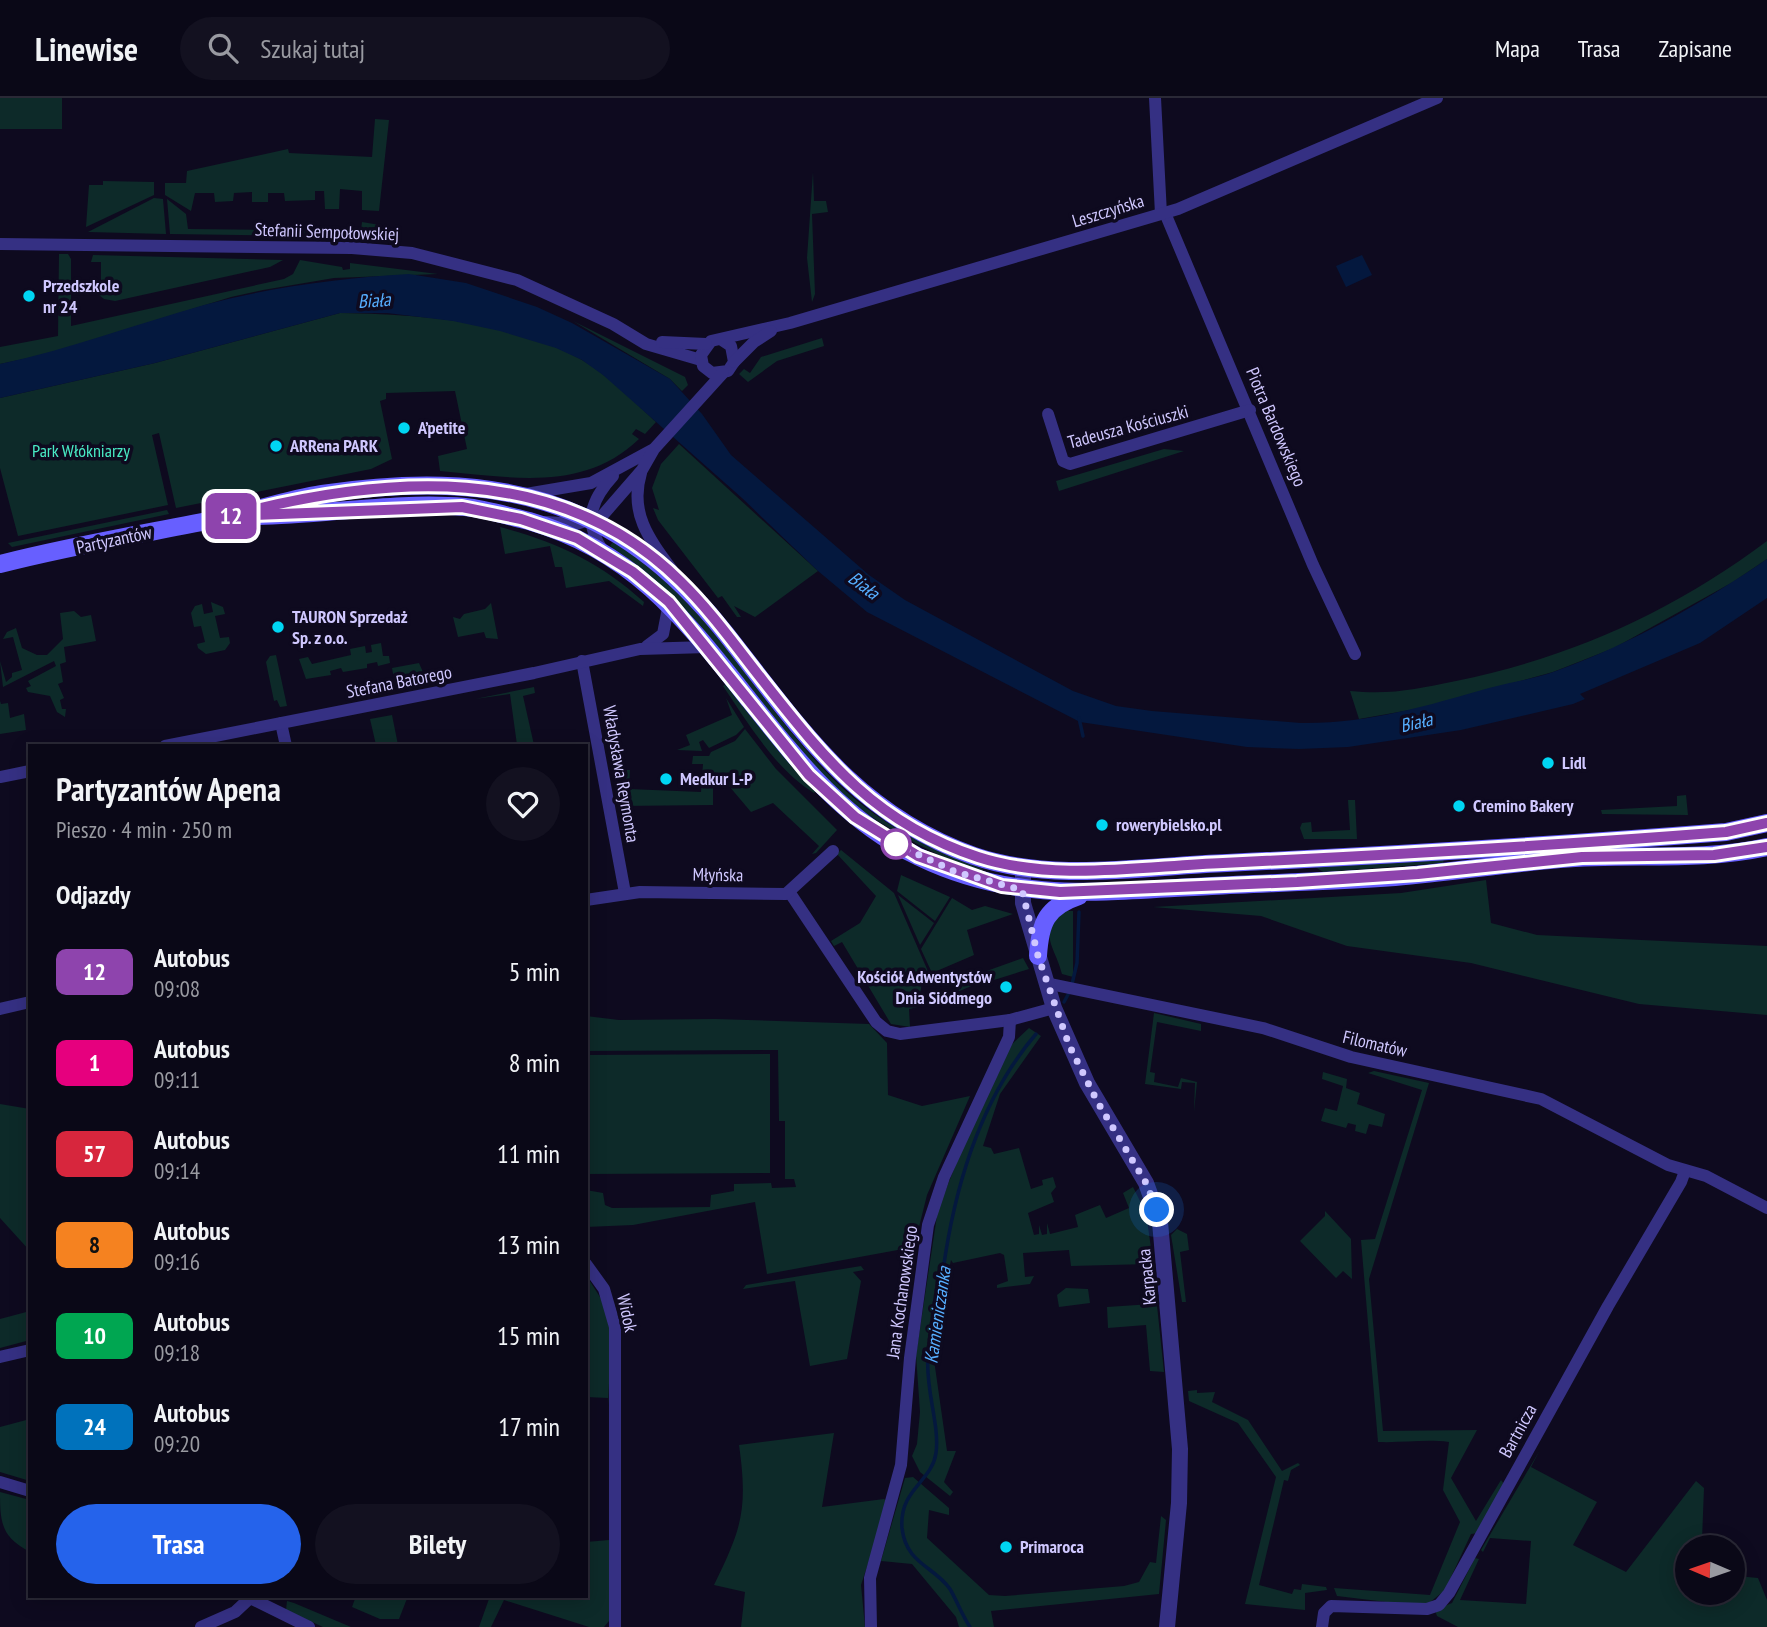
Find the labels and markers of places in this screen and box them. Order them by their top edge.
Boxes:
place label: Przedszkole nr 24 [43,274,120,318]
marker: Przedszkole nr 24 [21,288,37,304]
place label: A’petite [417,416,466,439]
marker: A’petite [396,420,412,436]
place label: ARRena PARK [289,434,379,457]
marker: ARRena PARK [268,438,284,454]
place label: TAURON Sprzedaż Sp. z o.o. [292,605,408,649]
marker: TAURON Sprzedaż Sp. z o.o. [270,619,286,635]
place label: Lidl [1562,751,1587,774]
marker: Lidl [1540,755,1556,771]
place label: Medkur L-P [680,767,753,790]
marker: Medkur L-P [658,771,674,787]
place label: Cremino Bakery [1473,794,1574,817]
marker: Cremino Bakery [1451,798,1467,814]
place label: rowerybielsko.pl [1116,813,1222,836]
marker: rowerybielsko.pl [1094,817,1110,833]
unlabelled marker [881,829,911,859]
place label: Kościół Adwentystów Dnia Siódmego [857,965,992,1009]
marker: Kościół Adwentystów Dnia Siódmego [998,979,1014,995]
place label: Primaroca [1020,1535,1084,1558]
marker: Primaroca [998,1539,1014,1555]

